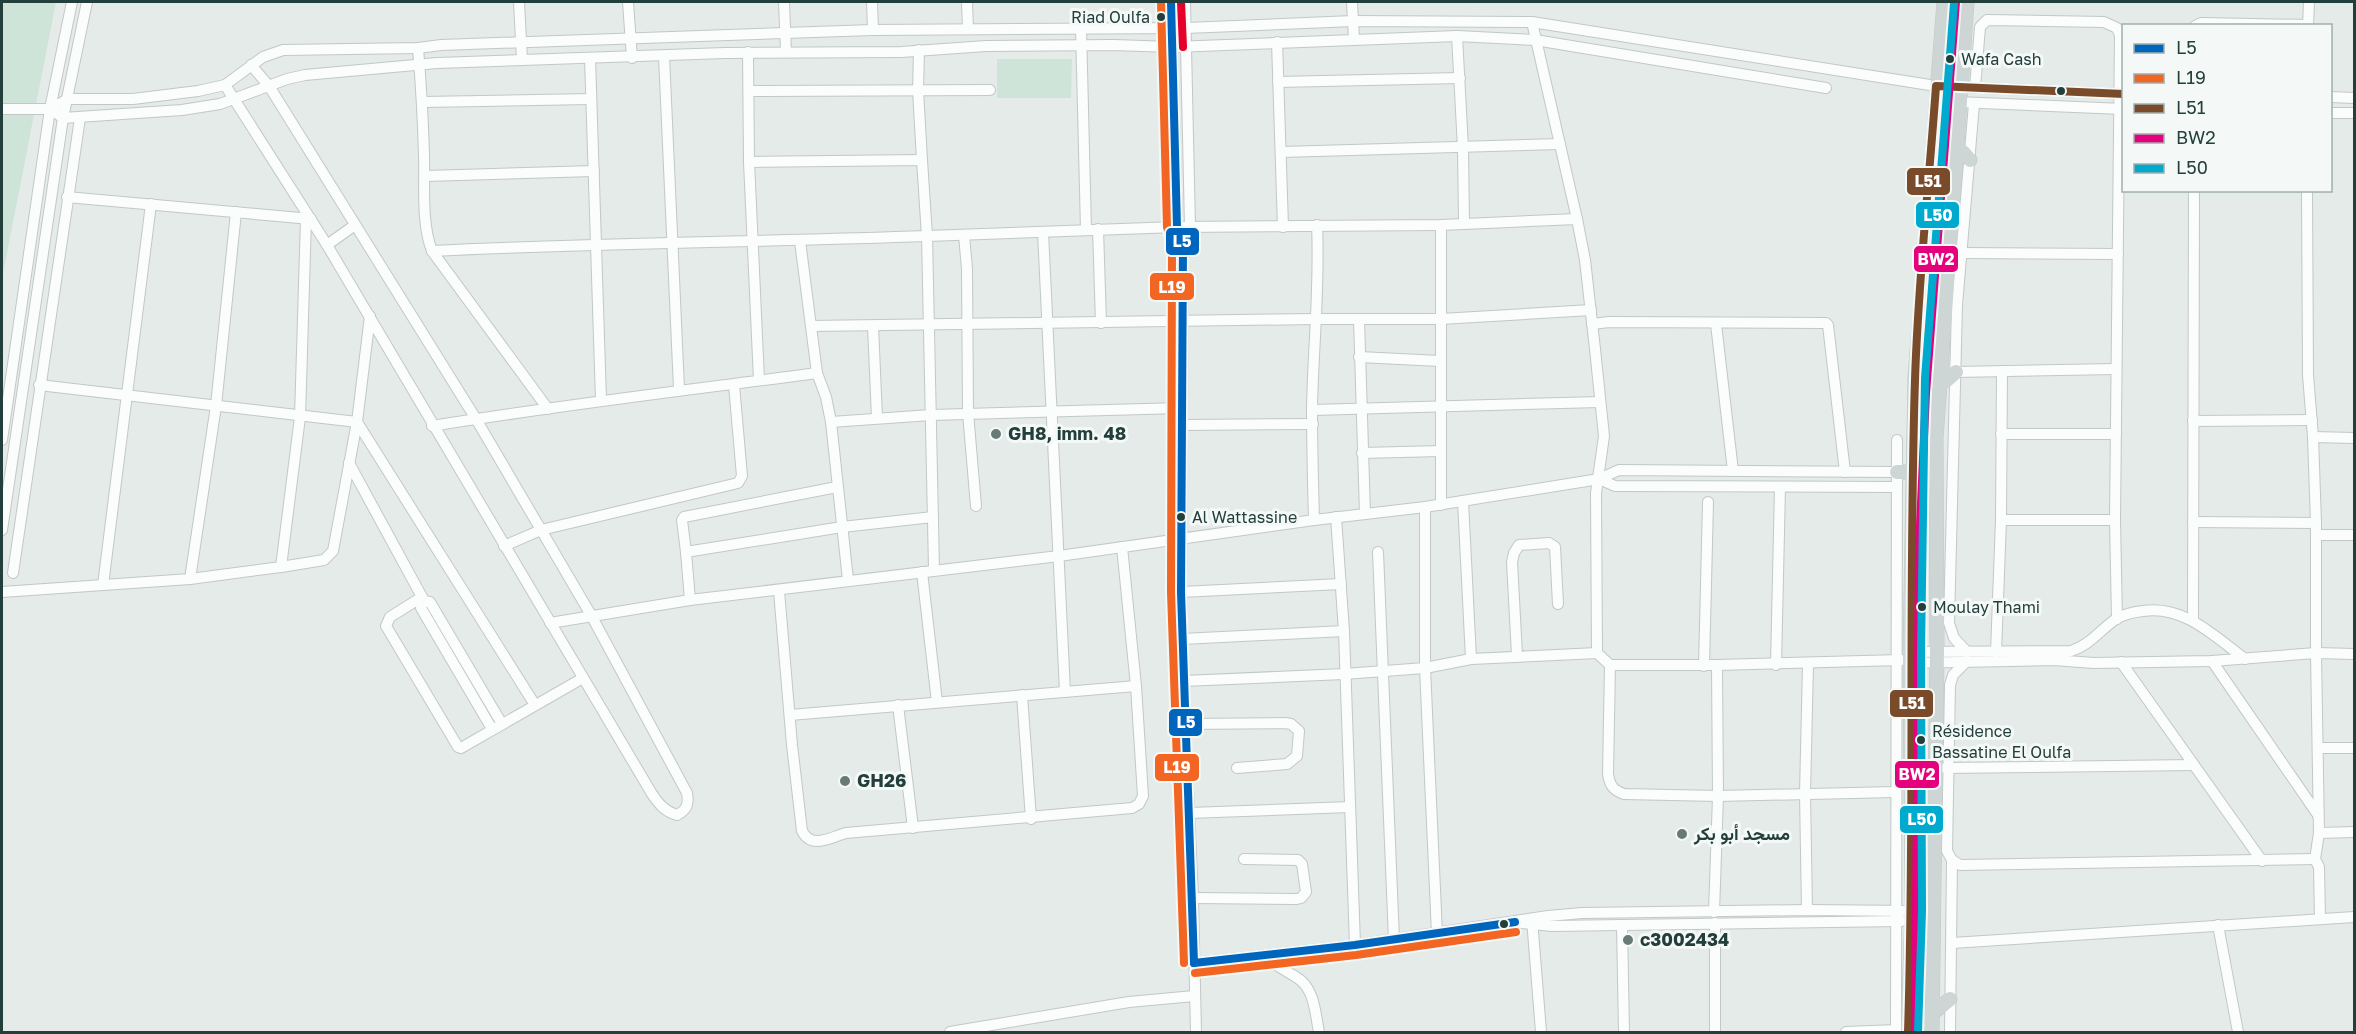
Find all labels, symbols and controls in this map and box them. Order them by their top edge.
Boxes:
place label: Riad Oulfa [1071,7,1150,27]
marker: Riad Oulfa [1155,11,1167,23]
legend [2122,24,2332,192]
text: L5 [2176,36,2197,58]
place label: Wafa Cash [1961,49,2042,69]
marker: Wafa Cash [1944,53,1956,65]
text: L19 [2176,66,2206,88]
unlabelled marker [2055,85,2067,97]
text: L51 [2176,96,2206,118]
text: BW2 [2176,126,2216,148]
text: L50 [2176,156,2208,178]
line badge: L51 [1906,167,1951,196]
text: L51 [1914,171,1942,191]
line badge: L50 [1915,201,1960,229]
text: L50 [1923,205,1953,225]
line badge: L5 [1165,227,1200,256]
text: L5 [1173,231,1192,251]
line badge: BW2 [1913,245,1959,273]
text: BW2 [1918,249,1955,269]
line badge: L19 [1149,272,1195,301]
text: L19 [1158,277,1186,297]
place label: GH8, imm. 48 [1008,422,1126,444]
marker: GH8, imm. 48 [989,427,1003,441]
place label: Al Wattassine [1192,507,1297,527]
marker: Al Wattassine [1175,511,1187,523]
place label: Moulay Thami [1933,597,2040,617]
marker: Moulay Thami [1916,601,1928,613]
line badge: L51 [1889,689,1934,718]
text: L51 [1898,693,1926,713]
line badge: L5 [1168,708,1203,737]
text: L5 [1177,712,1196,732]
place label: Résidence Bassatine El Oulfa [1932,721,2071,762]
marker: Résidence Bassatine El Oulfa [1915,734,1927,746]
line badge: L19 [1154,753,1200,782]
text: L19 [1163,757,1191,777]
line badge: BW2 [1894,760,1940,789]
text: BW2 [1899,764,1936,784]
place label: GH26 [857,769,906,791]
marker: GH26 [838,774,852,788]
line badge: L50 [1899,805,1944,834]
text: L50 [1907,809,1937,829]
place label: مسجد أبو بكر [1693,822,1790,845]
marker: مسجد أبو بكر [1675,827,1689,841]
unlabelled marker [1498,918,1510,930]
place label: c3002434 [1640,928,1729,950]
marker: c3002434 [1621,933,1635,947]

